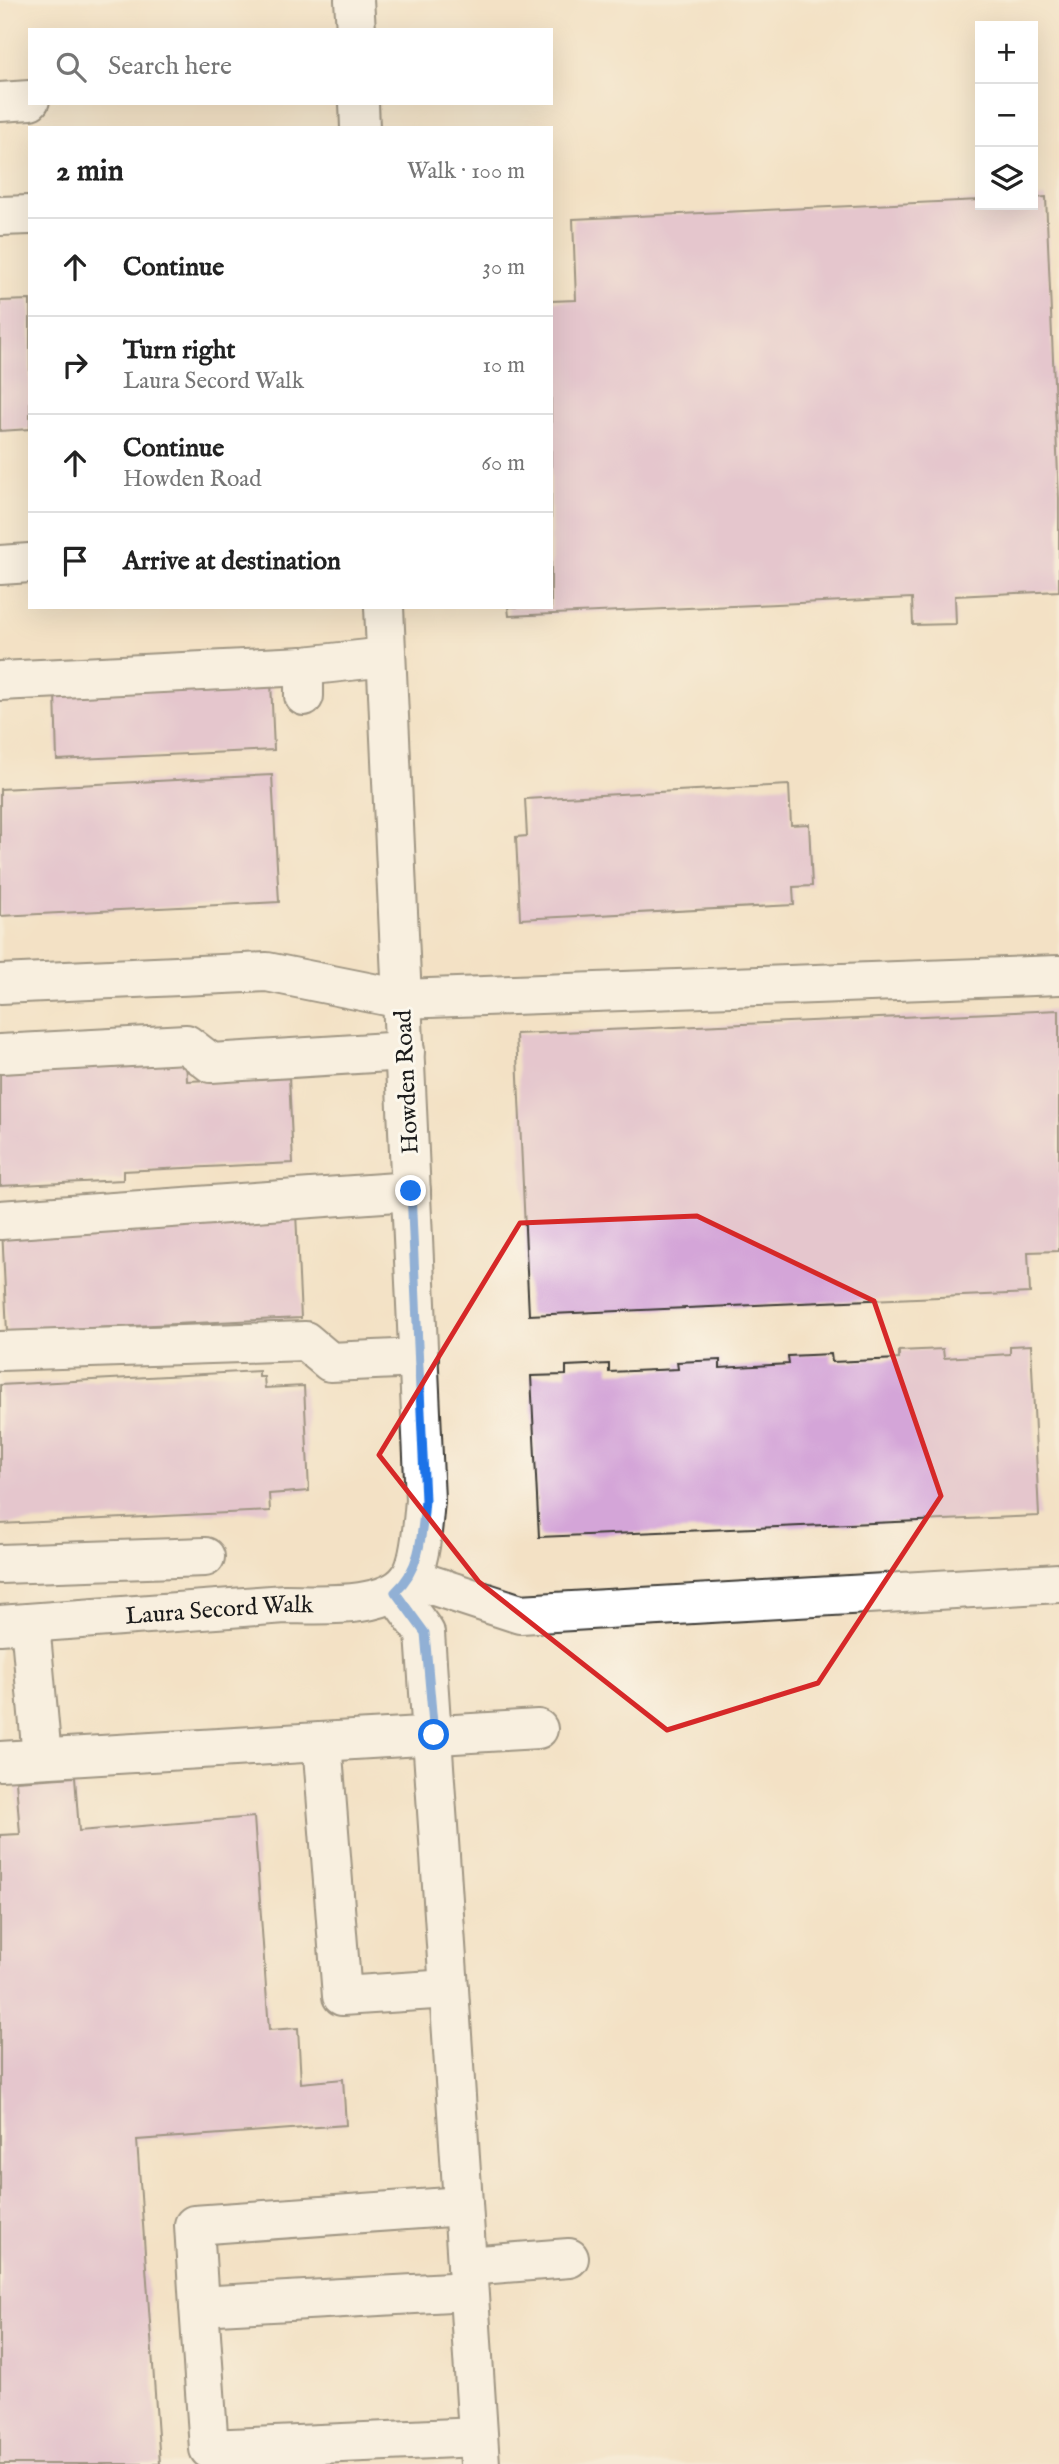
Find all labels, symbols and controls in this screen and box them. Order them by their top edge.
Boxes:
map controls [975,21,1038,210]
button: + [975,21,1038,84]
search box [28,28,553,105]
icon: search [52,48,90,86]
text: Search here [108,50,232,83]
button: − [975,84,1038,147]
button: layers [975,147,1038,210]
text: 2 min [56,153,124,191]
text: Walk · 100 m [407,157,525,186]
icon: ahead [56,248,94,286]
text: Continue [123,251,224,284]
text: 30 m [482,253,525,282]
text: Turn right [123,334,236,367]
icon: right [56,346,94,384]
text: 10 m [482,351,525,380]
text: Laura Secord Walk [123,367,304,396]
text: Continue [123,432,224,465]
icon: ahead [56,444,94,482]
text: 60 m [481,449,525,478]
text: Howden Road [123,465,262,494]
icon: arrive [56,542,94,580]
text: Arrive at destination [123,545,341,578]
street label: Howden Road [388,1009,427,1155]
route end [395,1175,426,1206]
street label: Laura Secord Walk [124,1590,314,1633]
route start [418,1719,449,1750]

